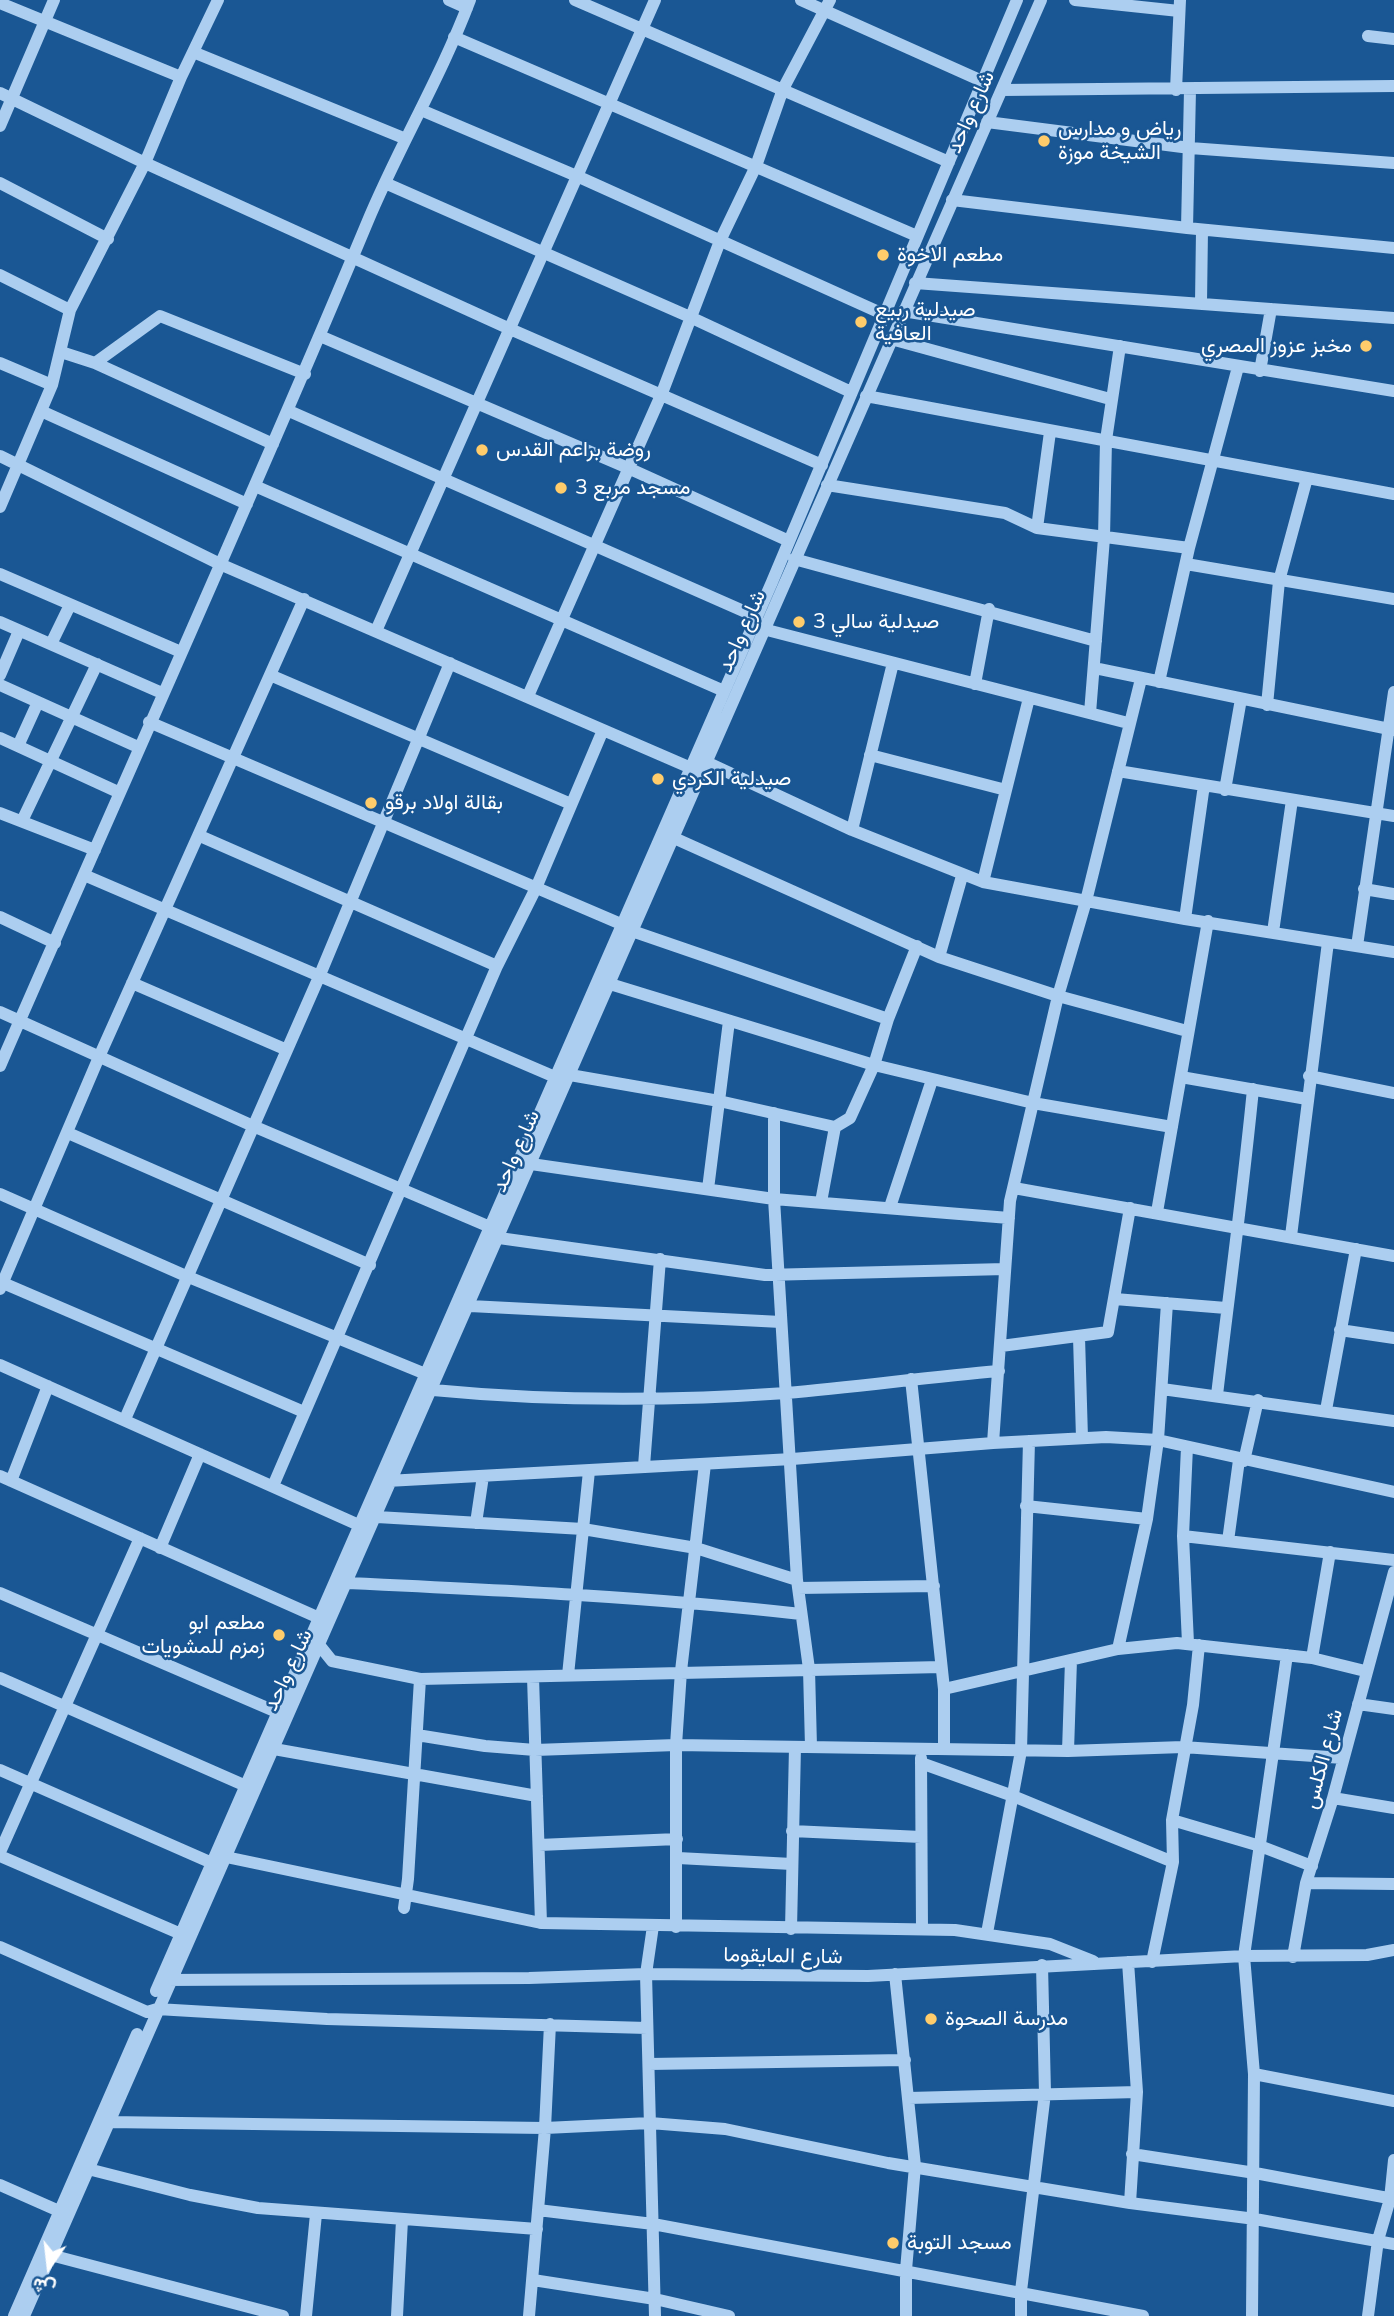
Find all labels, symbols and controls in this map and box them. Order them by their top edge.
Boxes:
street label: شارع واحد [942,67,1000,157]
place label: رياض و مدارس الشيخة موزة [1058,116,1181,166]
marker: رياض و مدارس الشيخة موزة [1036,133,1052,149]
place label: مطعم الاخوة [897,242,1003,268]
marker: مطعم الاخوة [875,247,891,263]
place label: صيدلية ربيع العافية [875,297,976,347]
marker: صيدلية ربيع العافية [853,314,869,330]
place label: مخبز عزوز المصري [1201,333,1352,359]
marker: مخبز عزوز المصري [1358,338,1374,354]
place label: روضة براعم القدس [496,437,651,463]
marker: روضة براعم القدس [474,442,490,458]
place label: مسجد مربع 3 [575,475,691,501]
marker: مسجد مربع 3 [553,480,569,496]
street label: شارع واحد [713,586,771,676]
place label: صيدلية سالي 3 [813,609,939,635]
marker: صيدلية سالي 3 [791,614,807,630]
place label: صيدلية الكردي [672,766,791,792]
marker: صيدلية الكردي [650,771,666,787]
place label: بقالة اولاد برقو [385,790,503,816]
marker: بقالة اولاد برقو [363,795,379,811]
street label: شارع واحد [487,1106,545,1196]
place label: مطعم ابو زمزم للمشويات [142,1610,265,1660]
street label: شارع واحد [258,1625,318,1715]
marker: مطعم ابو زمزم للمشويات [271,1627,287,1643]
street label: شارع الكلس [1298,1706,1348,1812]
street label: شارع المايقوما [723,1942,843,1970]
place label: مدرسة الصحوة [945,2006,1068,2032]
marker: مدرسة الصحوة [923,2011,939,2027]
place label: مسجد التوبة [907,2230,1012,2256]
north arrow [14,2232,84,2302]
marker: مسجد التوبة [885,2235,901,2251]
text: ش [30,2273,58,2302]

